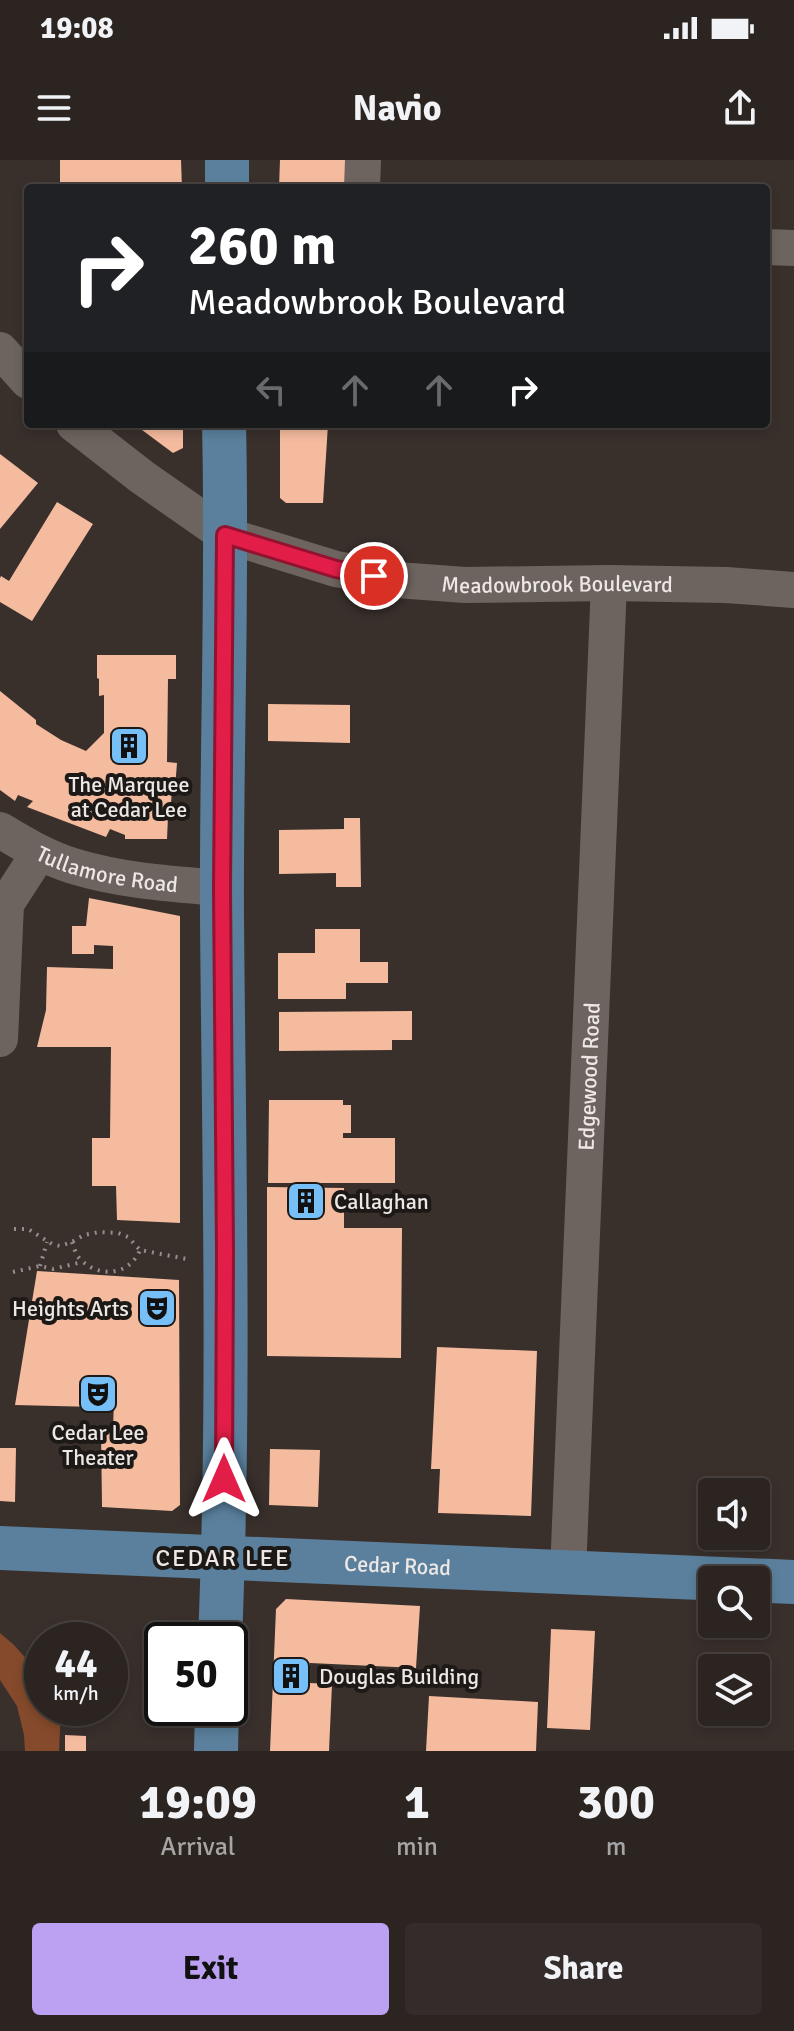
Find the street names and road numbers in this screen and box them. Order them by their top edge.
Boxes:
street label: Meadowbrook Boulevard [441,570,673,599]
street label: Tullamore Road [32,840,179,898]
street label: Edgewood Road [572,1002,606,1151]
street label: Cedar Road [344,1550,452,1581]

